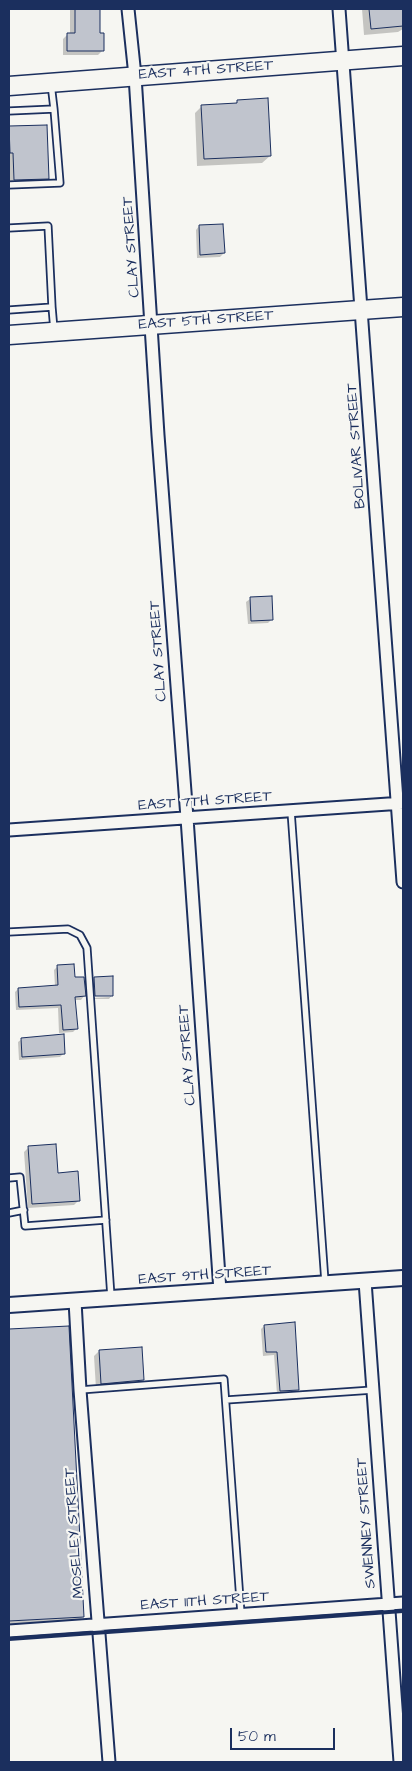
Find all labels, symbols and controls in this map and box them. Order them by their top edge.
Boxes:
street label: EAST 4TH STREET [138,57,274,85]
street label: CLAY STREET [119,196,145,298]
street label: EAST 5TH STREET [138,307,274,335]
street label: BOLIVAR STREET [344,383,370,509]
street label: CLAY STREET [146,600,172,702]
street label: EAST 7TH STREET [138,788,272,816]
street label: CLAY STREET [175,1004,201,1106]
street label: EAST 9TH STREET [138,1262,272,1290]
street label: SWENNEY STREET [353,1457,381,1589]
street label: MOSELEY STREET [61,1467,89,1599]
street label: EAST 11TH STREET [140,1589,270,1615]
scale bar [232,1718,337,1750]
text: 50 m [238,1726,276,1747]

